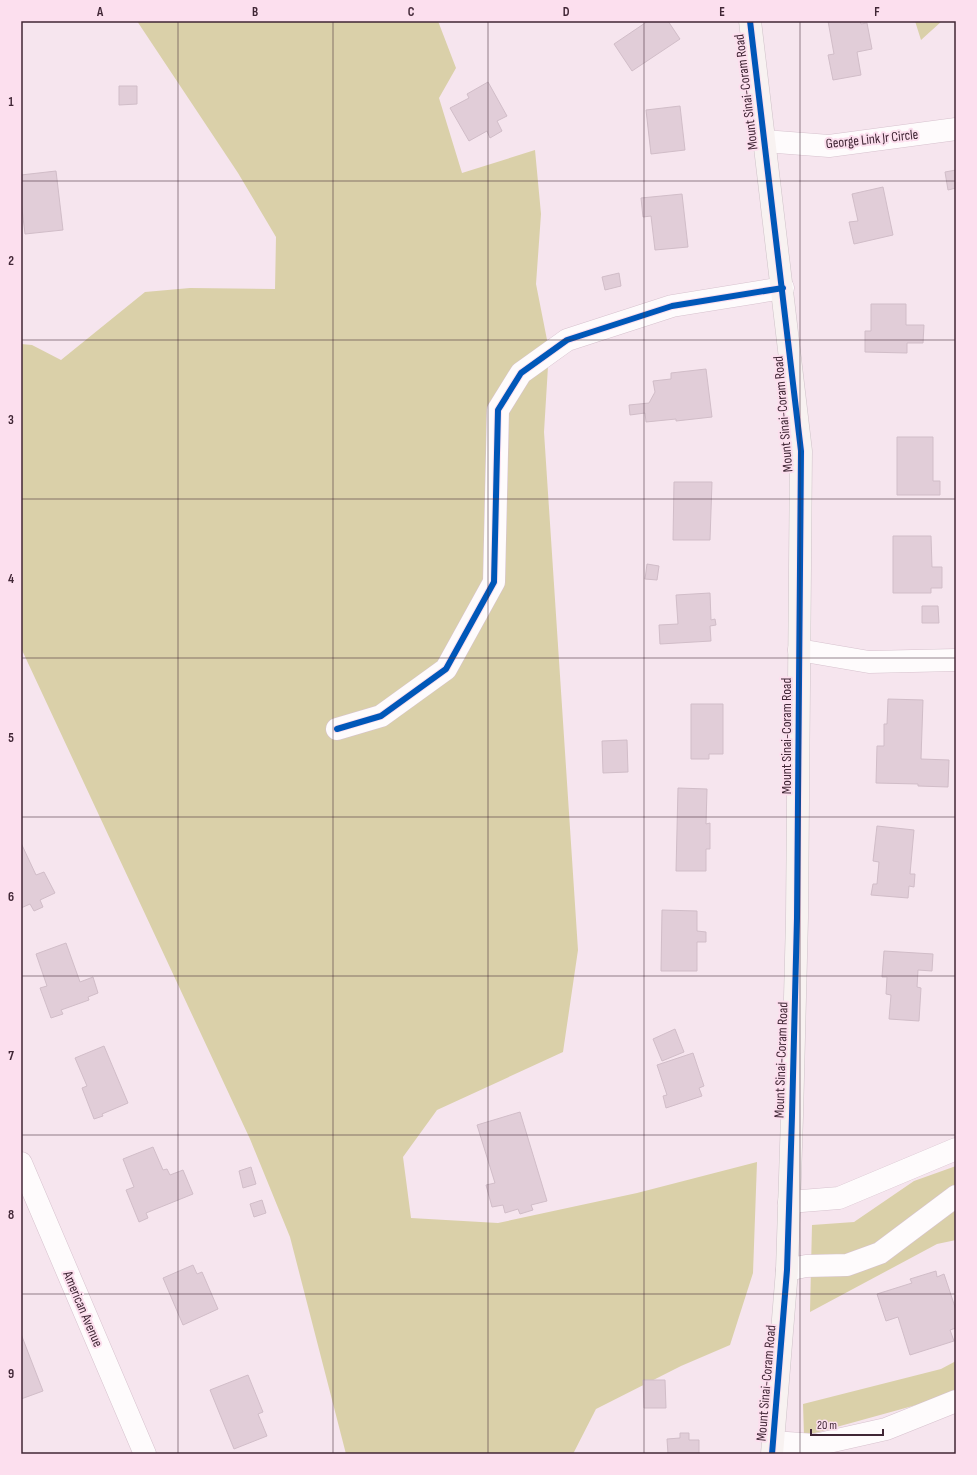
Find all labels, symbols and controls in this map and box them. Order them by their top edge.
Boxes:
text: A [96,4,104,20]
text: B [252,4,258,20]
text: C [408,4,415,20]
text: D [563,4,570,20]
text: E [719,4,725,20]
text: F [874,4,880,20]
street label: Mount Sinai-Coram Road [730,33,762,151]
text: 1 [8,94,14,110]
street label: George Link Jr Circle [825,126,919,152]
text: 2 [8,253,14,269]
street label: Mount Sinai-Coram Road [769,355,797,473]
text: 3 [8,412,14,428]
text: 4 [8,571,14,587]
street label: Mount Sinai-Coram Road [778,678,795,794]
text: 5 [8,730,14,746]
text: 6 [8,889,14,905]
street label: Mount Sinai-Coram Road [770,1001,792,1119]
text: 7 [8,1048,14,1064]
text: 8 [8,1207,14,1223]
street label: American Avenue [59,1268,107,1349]
street label: Mount Sinai-Coram Road [752,1324,780,1442]
text: 9 [8,1366,14,1382]
scale bar [811,1411,883,1437]
text: 20 m [817,1418,837,1433]

